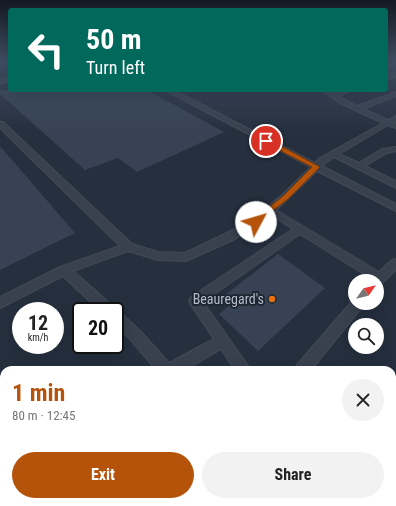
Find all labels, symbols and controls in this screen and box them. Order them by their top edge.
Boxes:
text: 50 m [86,23,142,56]
icon: left [20,24,72,76]
text: Turn left [86,57,145,78]
pin [249,124,283,158]
icon: arrive [255,130,277,152]
position arrow [235,201,277,243]
north arrow [348,274,384,310]
map controls [348,274,384,354]
place label: Beauregard's [193,291,264,307]
marker: Beauregard's [267,294,277,304]
speed limit sign: 20 [72,302,124,354]
text: 12 [28,311,48,335]
button: search [348,318,384,354]
text: km/h [28,332,48,343]
text: 1 min [12,379,65,407]
button: close [342,379,384,421]
text: 80 m · 12:45 [12,408,75,423]
button: Exit [12,452,194,498]
button: Share [202,452,384,498]

